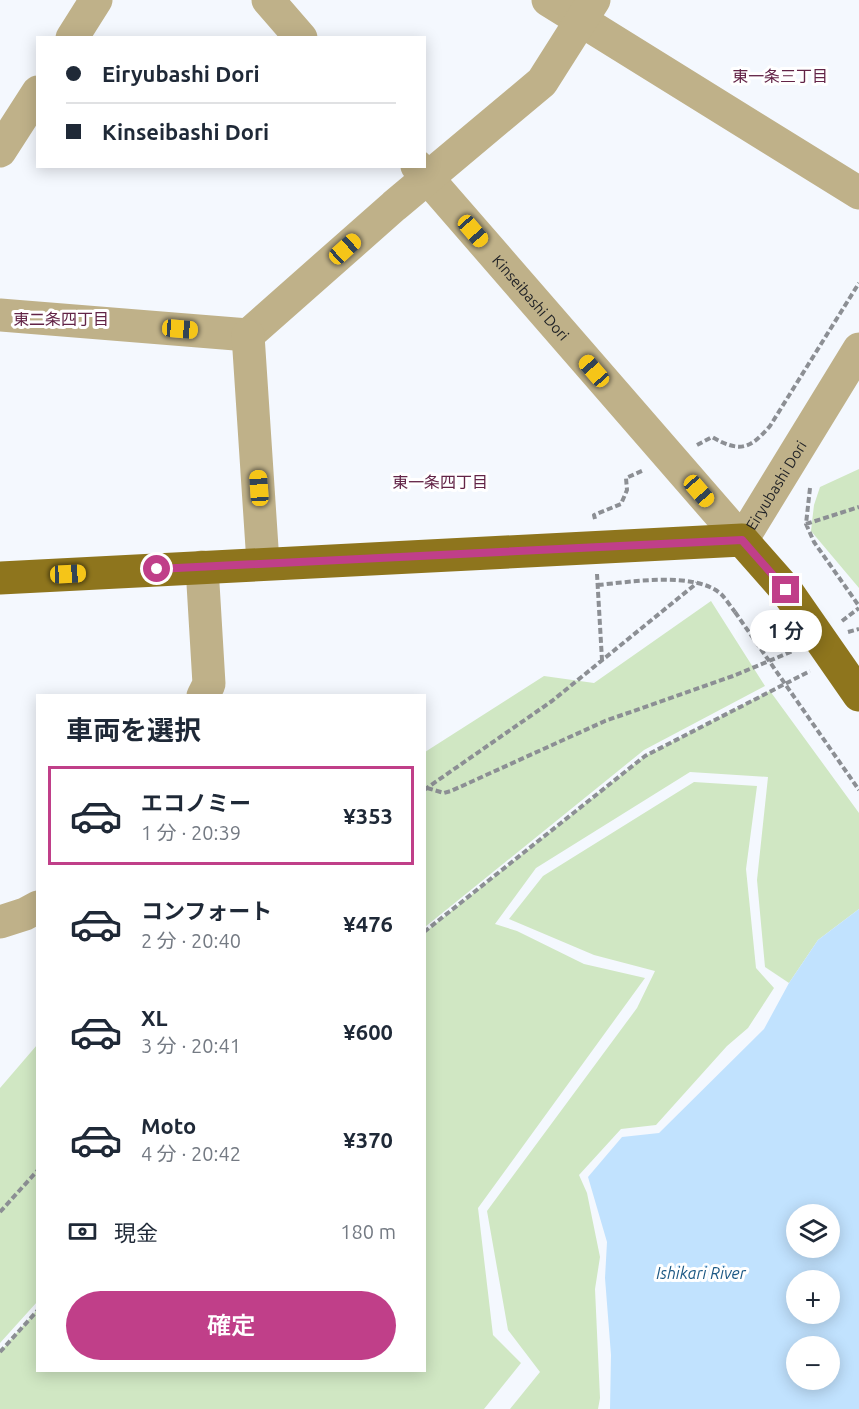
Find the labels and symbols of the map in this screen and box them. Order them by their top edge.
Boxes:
district label: 東一条三丁目 [732,67,828,85]
car [454,212,492,250]
car [326,230,364,268]
street label: Kinseibashi Dori [489,251,573,343]
district label: 東二条四丁目 [13,310,109,328]
car [161,318,199,340]
car [575,352,613,390]
street label: Eiryubashi Dori [742,437,809,533]
car [249,469,269,507]
car [680,472,718,510]
district label: 東一条四丁目 [392,473,488,491]
route start [143,555,170,582]
car [50,564,86,584]
route end [772,576,799,603]
callout: 1 分 [750,611,822,653]
water label: Ishikari River [656,1264,747,1282]

